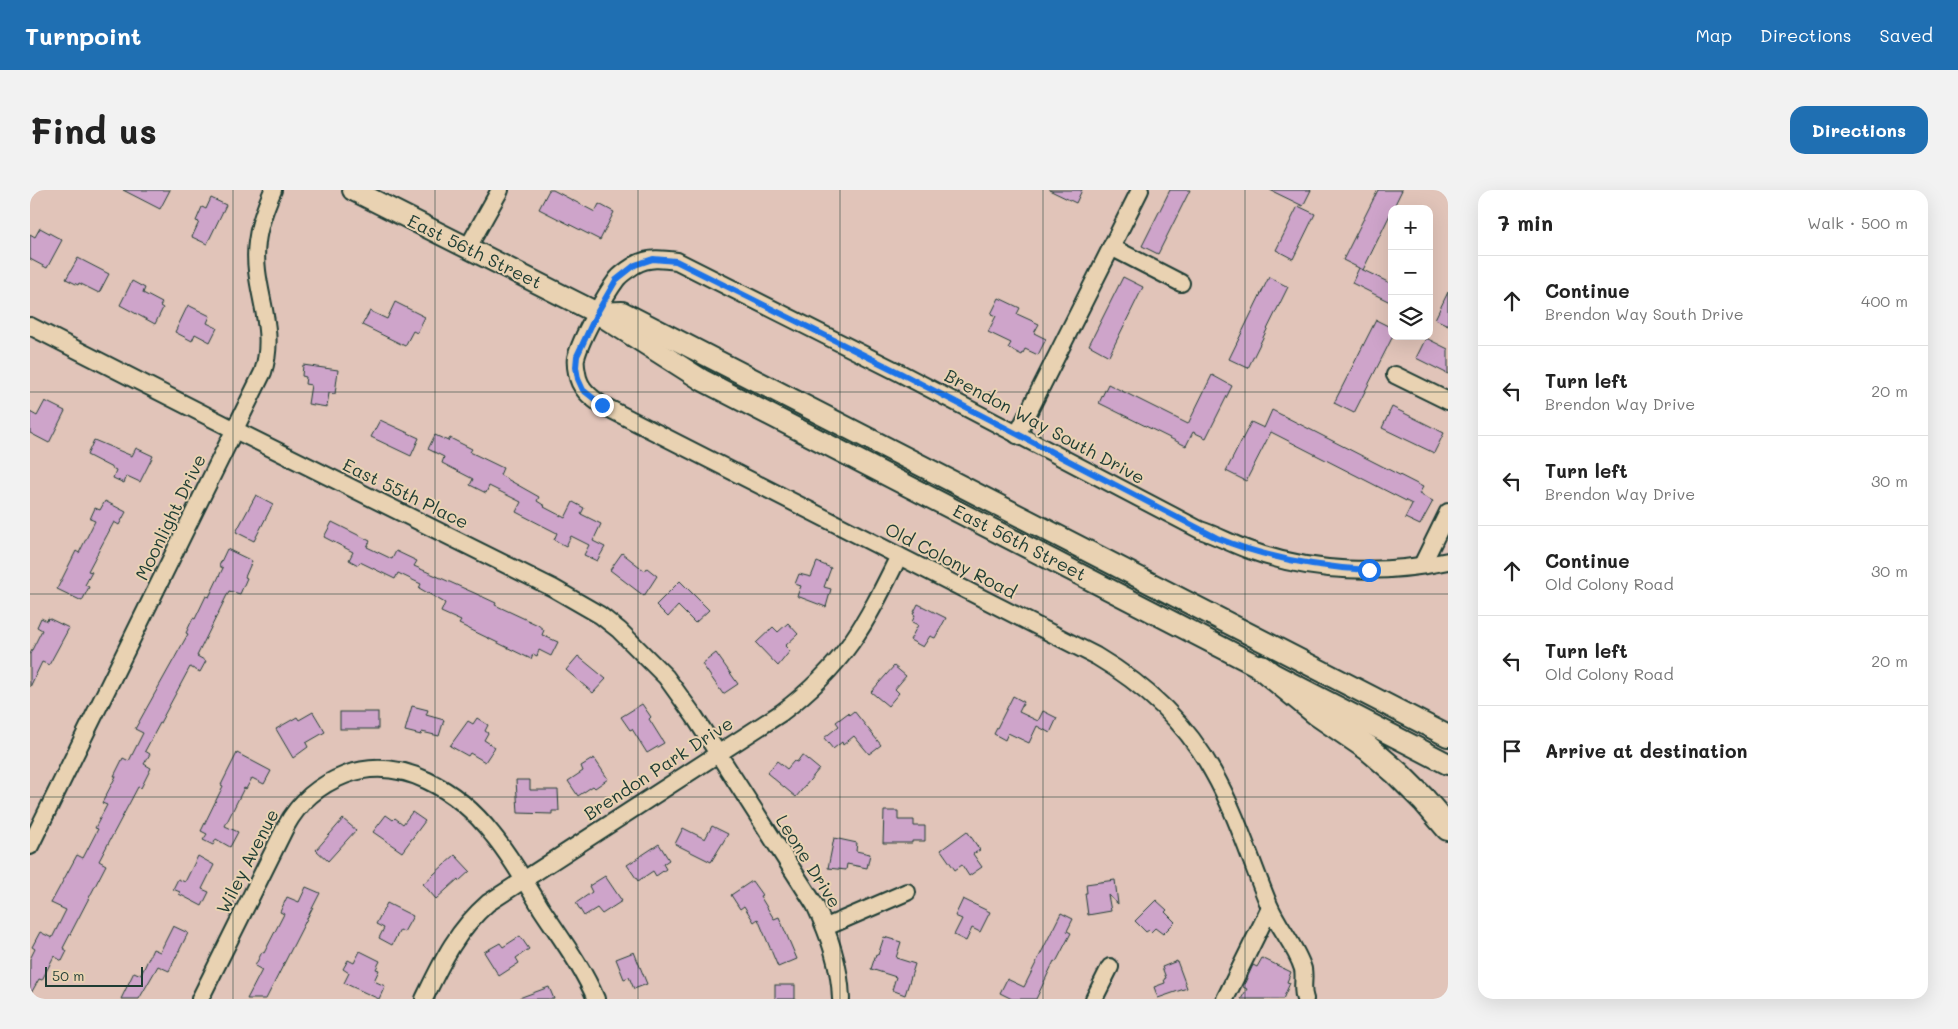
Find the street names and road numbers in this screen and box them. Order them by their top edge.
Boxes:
street label: East 56th Street [404,208,546,294]
street label: Brendon Way South Drive [941,363,1149,489]
street label: Moonlight Drive [129,450,211,584]
street label: East 55th Place [339,452,473,534]
street label: East 56th Street [949,498,1091,586]
street label: Old Colony Road [881,516,1021,604]
street label: Brendon Park Drive [579,711,737,825]
street label: Wiley Avenue [210,805,284,917]
street label: Leone Drive [771,810,847,912]

